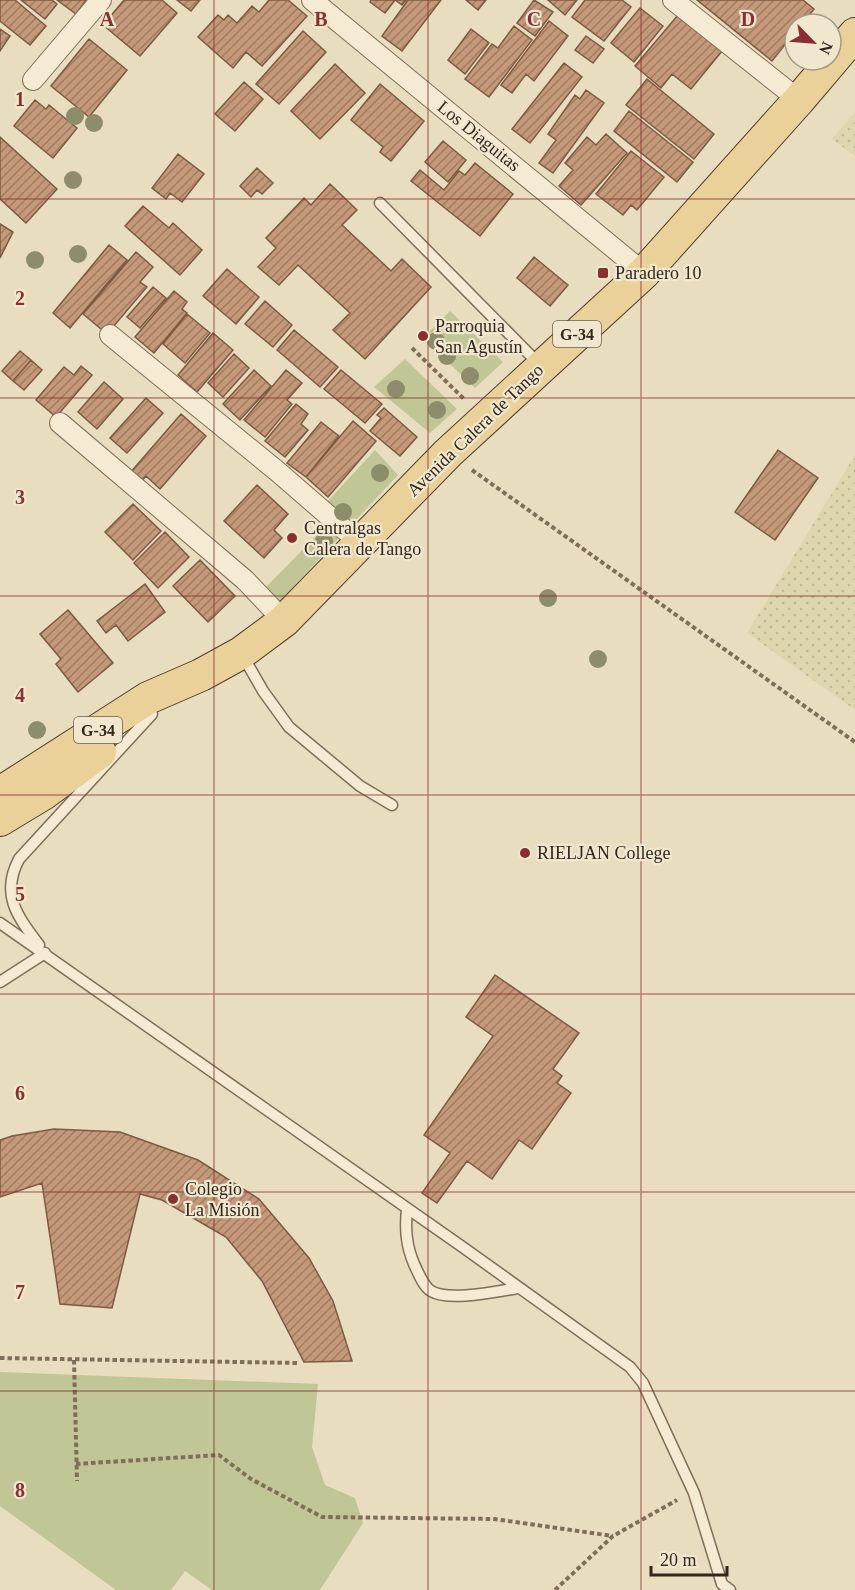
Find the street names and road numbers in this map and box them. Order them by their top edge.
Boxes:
street label: Los Diaguitas [434,97,524,175]
road number: G-34 [553,321,601,347]
street label: Avenida Calera de Tango [403,360,547,500]
road number: G-34 [74,717,122,743]

